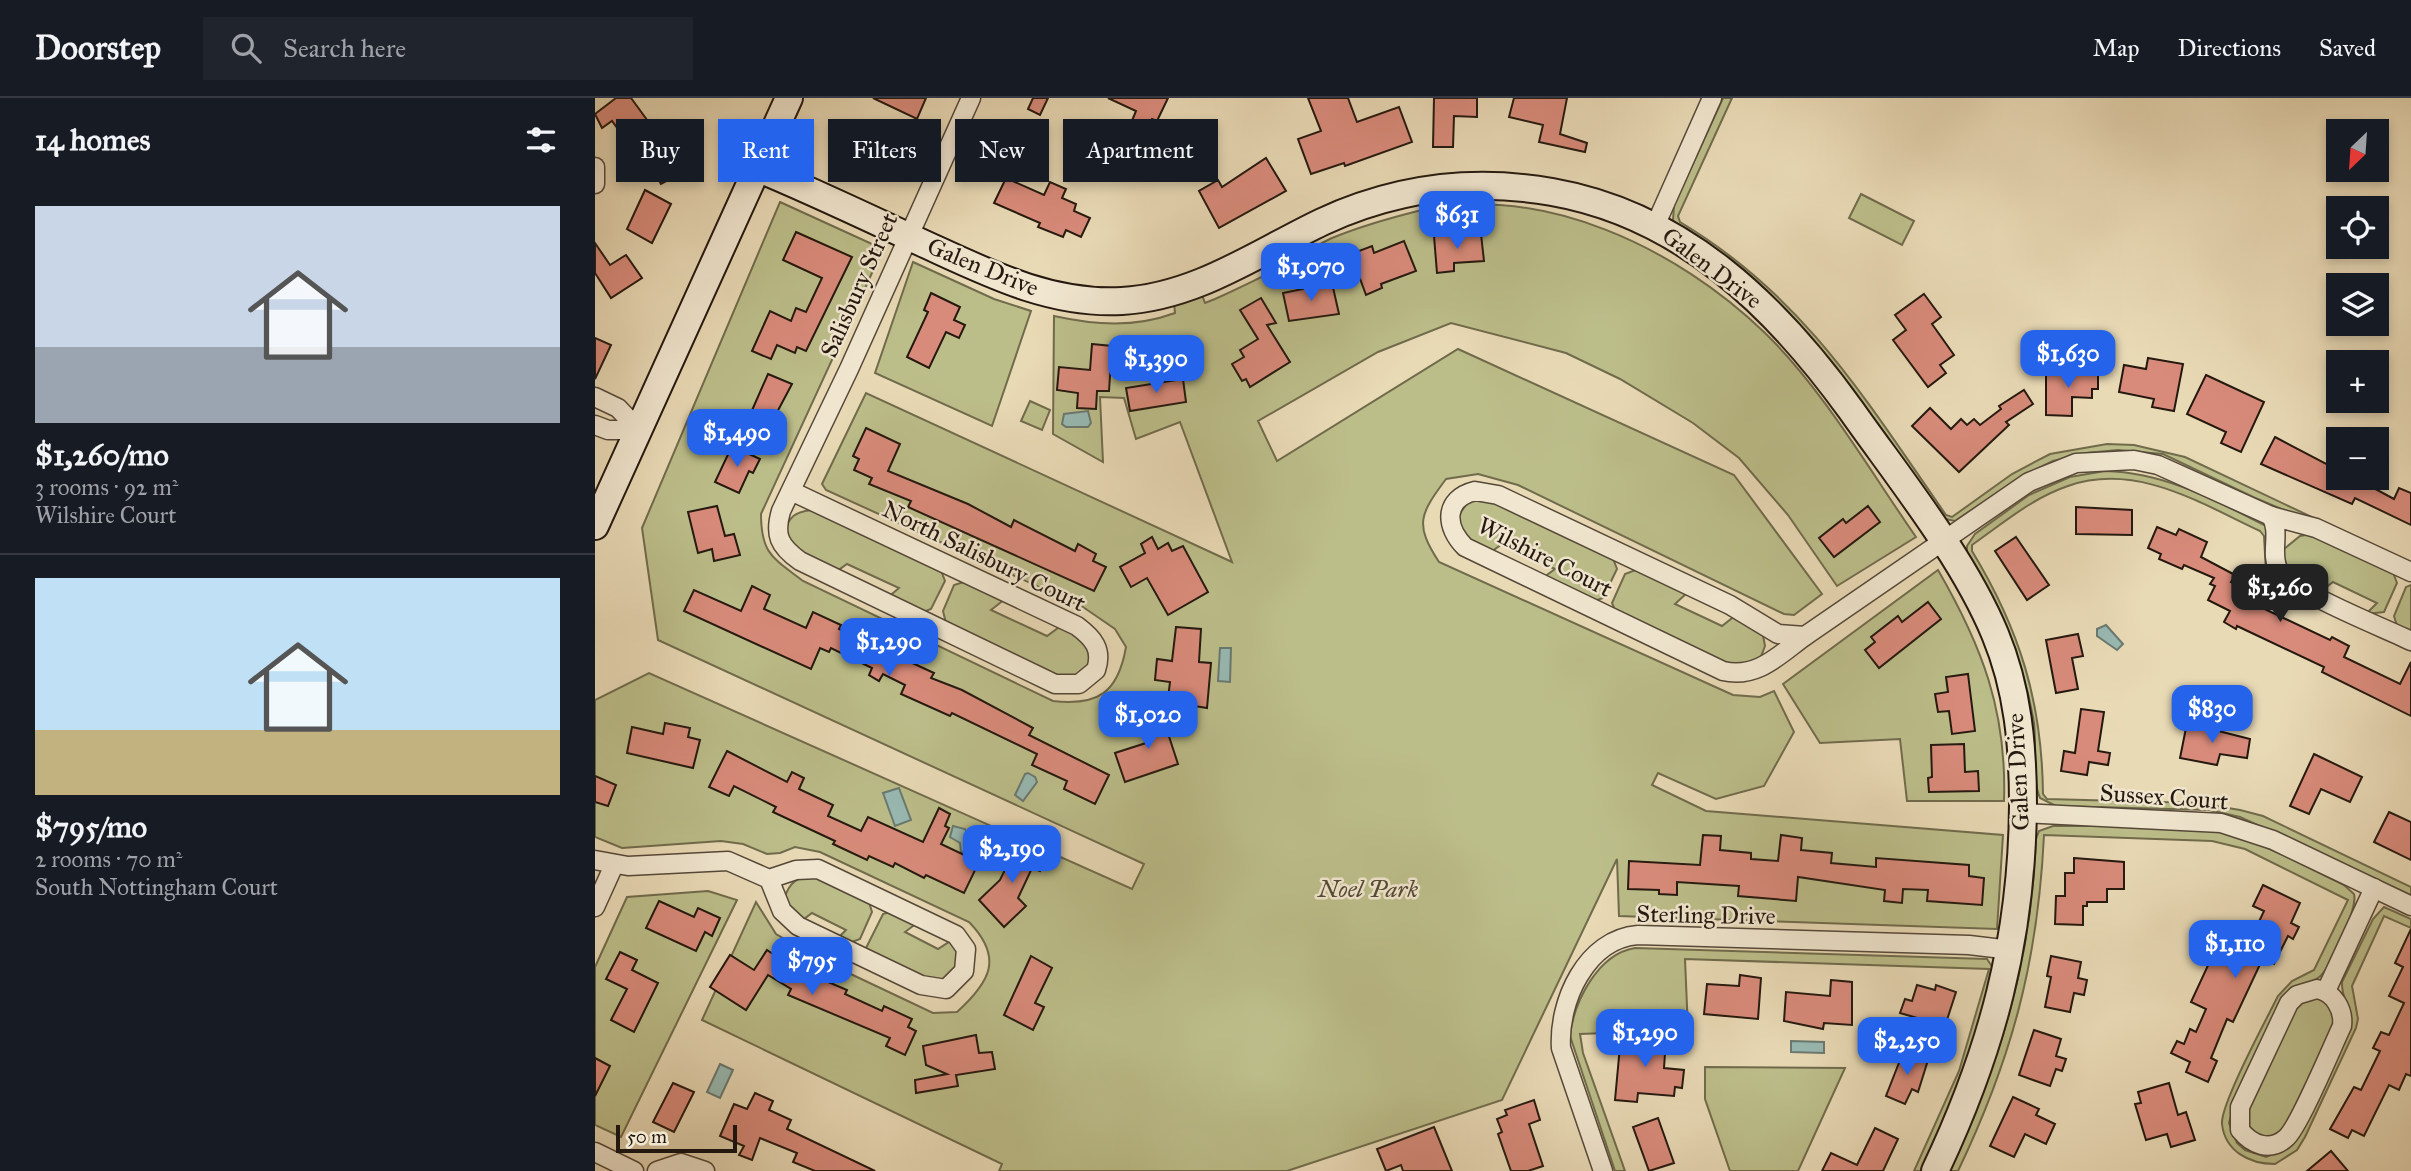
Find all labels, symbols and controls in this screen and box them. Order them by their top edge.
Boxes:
search box [203,17,693,80]
text: Doorstep [35,28,161,68]
icon: search [227,29,265,67]
text: Search here [283,32,406,64]
text: Map [2093,33,2140,63]
text: Directions [2178,33,2281,63]
text: Saved [2319,33,2376,63]
chip: Buy [616,119,704,182]
chip: Rent [718,119,814,182]
chip: Filters [828,119,941,182]
chip: New [955,119,1049,182]
chip: Apartment [1063,119,1218,182]
north arrow [2326,119,2389,182]
map controls [2326,119,2389,490]
icon: filters [522,121,560,159]
text: 14 homes [35,122,150,158]
pin: $631 [1416,192,1498,251]
button: locate [2326,196,2389,259]
text: $631 [1435,200,1479,228]
street label: Salisbury Street [814,208,904,362]
street label: Galen Drive [1656,221,1768,315]
street label: Galen Drive [923,231,1043,303]
pin: $1,070 [1254,244,1368,303]
icon: home [235,252,361,378]
text: $1,070 [1277,252,1345,280]
button: layers [2326,273,2389,336]
pin: $1,630 [2011,330,2125,390]
pin: $1,390 [1099,336,1213,395]
text: $1,630 [2036,339,2100,367]
text: $1,390 [1124,344,1188,372]
button: + [2326,350,2389,413]
pin: $1,490 [680,410,794,469]
text: $1,490 [703,418,771,446]
button: − [2326,427,2389,490]
text: $1,260/mo [35,437,169,473]
text: 3 rooms · 92 m² [35,473,178,501]
street label: North Salisbury Court [877,494,1091,618]
text: Wilshire Court [35,501,176,529]
street label: Wilshire Court [1472,510,1618,604]
pin: $1,260 [2223,564,2337,624]
text: $1,260 [2247,573,2313,601]
pin: $1,290 [832,618,946,678]
icon: home [235,624,361,750]
text: $1,290 [856,627,922,655]
pin: $830 [2171,686,2253,745]
pin: $1,020 [1091,692,1205,751]
text: $830 [2188,694,2236,722]
text: $1,020 [1115,700,1181,728]
street label: Galen Drive [2000,712,2036,832]
street label: Sussex Court [2099,778,2230,816]
text: $795/mo [35,809,147,845]
pin: $2,190 [955,826,1069,885]
text: $2,190 [979,834,1045,862]
text: 2 rooms · 70 m² [35,845,183,873]
text: South Nottingham Court [35,873,278,901]
park label: Noel Park [1316,874,1418,904]
street label: Sterling Drive [1636,899,1776,931]
pin: $1,110 [2178,920,2292,980]
text: $1,110 [2205,929,2265,957]
pin: $795 [771,937,853,997]
text: $795 [787,946,837,974]
pin: $1,290 [1588,1010,1702,1069]
text: $1,290 [1612,1018,1678,1046]
pin: $2,250 [1850,1018,1964,1077]
text: $2,250 [1874,1026,1940,1054]
scale bar [616,1122,737,1154]
text: 50 m [627,1125,667,1148]

